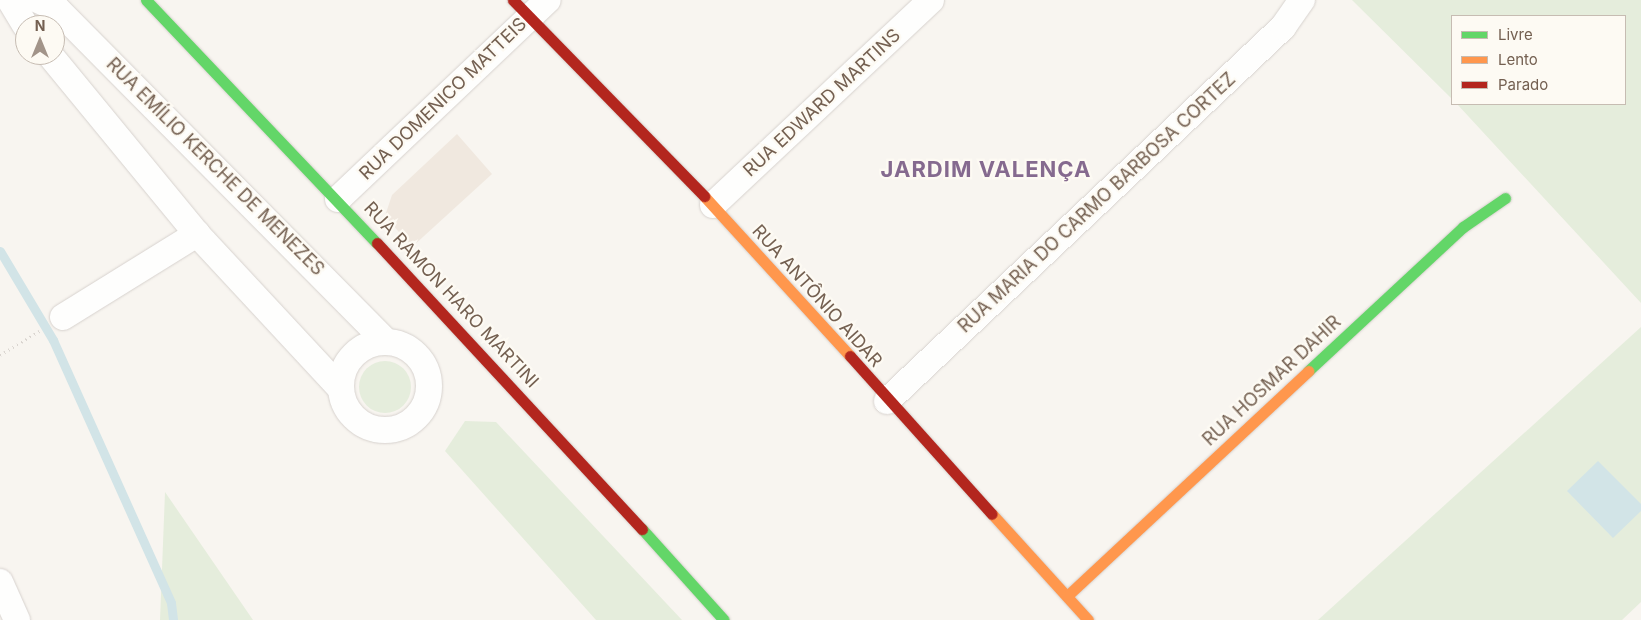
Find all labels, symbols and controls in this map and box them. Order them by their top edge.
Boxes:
street label: RUA DOMENICO MATTEIS [355,13,531,185]
north arrow [15,15,65,65]
legend [1451,15,1626,105]
text: N [35,17,45,34]
street label: RUA EDWARD MARTINS [739,25,905,181]
text: Livre [1498,25,1533,44]
text: Lento [1498,50,1538,69]
street label: RUA EMÍLIO KERCHE DE MENEZES [102,54,328,280]
street label: RUA MARIA DO CARMO BARBOSA CORTEZ [954,69,1240,337]
text: Parado [1498,75,1548,94]
district label: JARDIM VALENÇA [879,157,1093,183]
street label: RUA RAMON HARO MARTINI [359,198,543,392]
street label: RUA ANTÔNIO AIDAR [747,220,887,372]
street label: RUA HOSMAR DAHIR [1199,311,1345,451]

